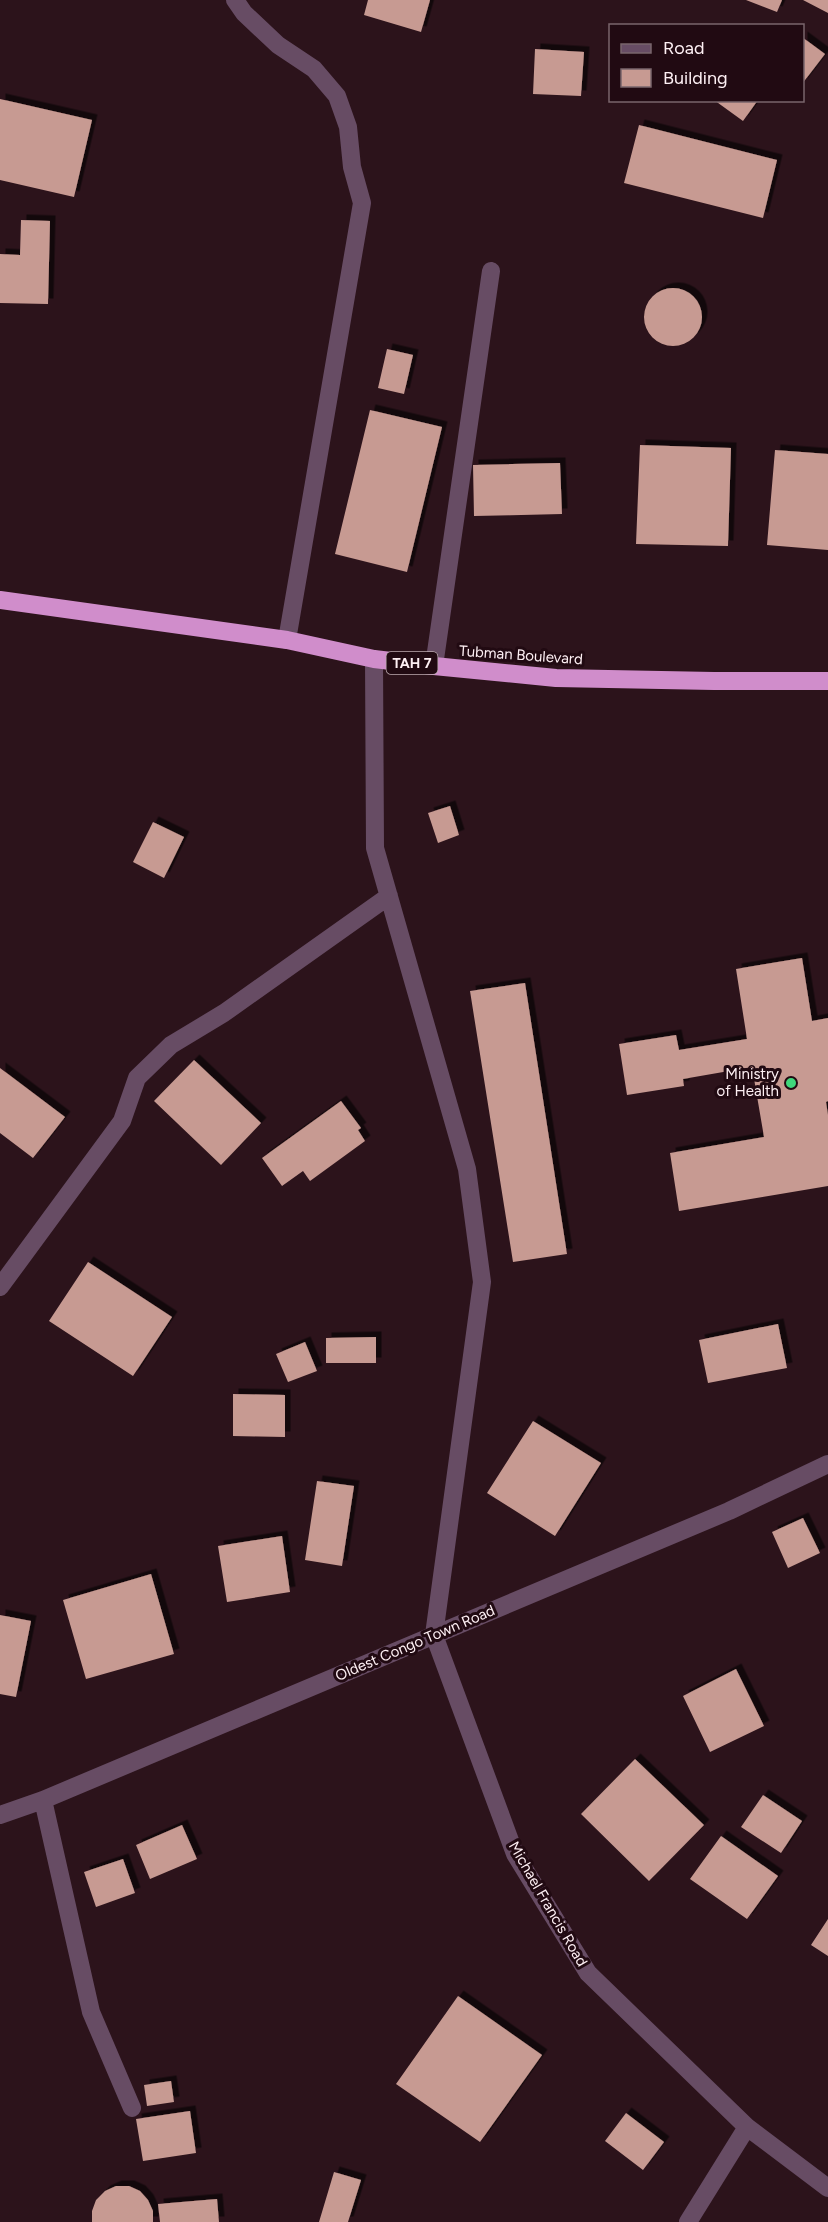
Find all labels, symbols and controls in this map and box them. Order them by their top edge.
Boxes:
legend [609,24,804,102]
text: Road [663,37,704,59]
text: Building [663,67,728,89]
street label: Tubman Boulevard [459,642,583,668]
road number: TAH 7 [386,652,438,674]
place label: Ministry of Health [717,1065,779,1100]
marker: Ministry of Health [784,1076,798,1090]
street label: Oldest Congo Town Road [332,1601,498,1685]
street label: Michael Francis Road [505,1838,591,1970]

